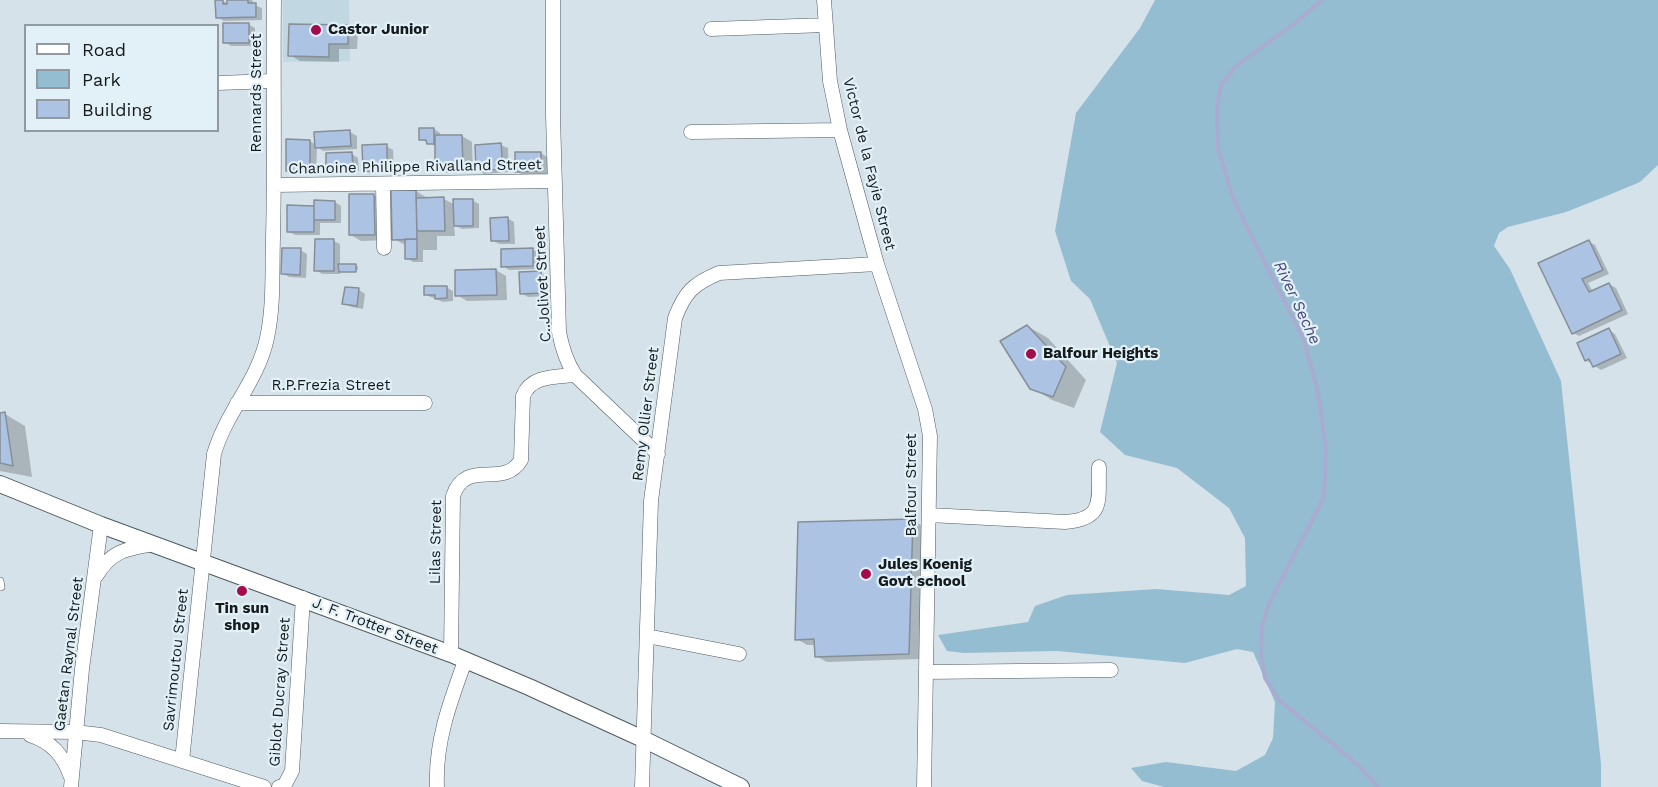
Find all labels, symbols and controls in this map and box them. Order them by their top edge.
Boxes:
place label: Castor Junior [328,21,429,39]
marker: Castor Junior [309,23,323,37]
legend [24,24,219,132]
street label: Rennards Street [248,34,266,152]
text: Road [82,39,126,60]
text: Park [82,69,121,90]
street label: Victor de la Fayie Street [839,76,899,252]
text: Building [82,99,152,120]
street label: Chanoine Philippe Rivalland Street [288,156,542,178]
street label: C..Jolivet Street [531,225,555,343]
water label: River Seche [1269,258,1325,348]
place label: Balfour Heights [1043,345,1158,363]
street label: Remy Ollier Street [629,346,663,482]
marker: Balfour Heights [1024,347,1038,361]
street label: R.P.Frezia Street [271,377,391,395]
street label: Balfour Street [903,433,921,537]
street label: Lilas Street [426,500,446,584]
place label: Jules Koenig Govt school [878,556,972,591]
marker: Jules Koenig Govt school [859,567,873,581]
street label: Gaetan Raynal Street [51,576,87,732]
marker: Tin sun shop [235,584,249,598]
street label: Savrimoutou Street [160,588,192,732]
street label: J. F. Trotter Street [310,594,440,658]
place label: Tin sun shop [215,600,269,635]
street label: Giblot Ducray Street [266,617,294,767]

